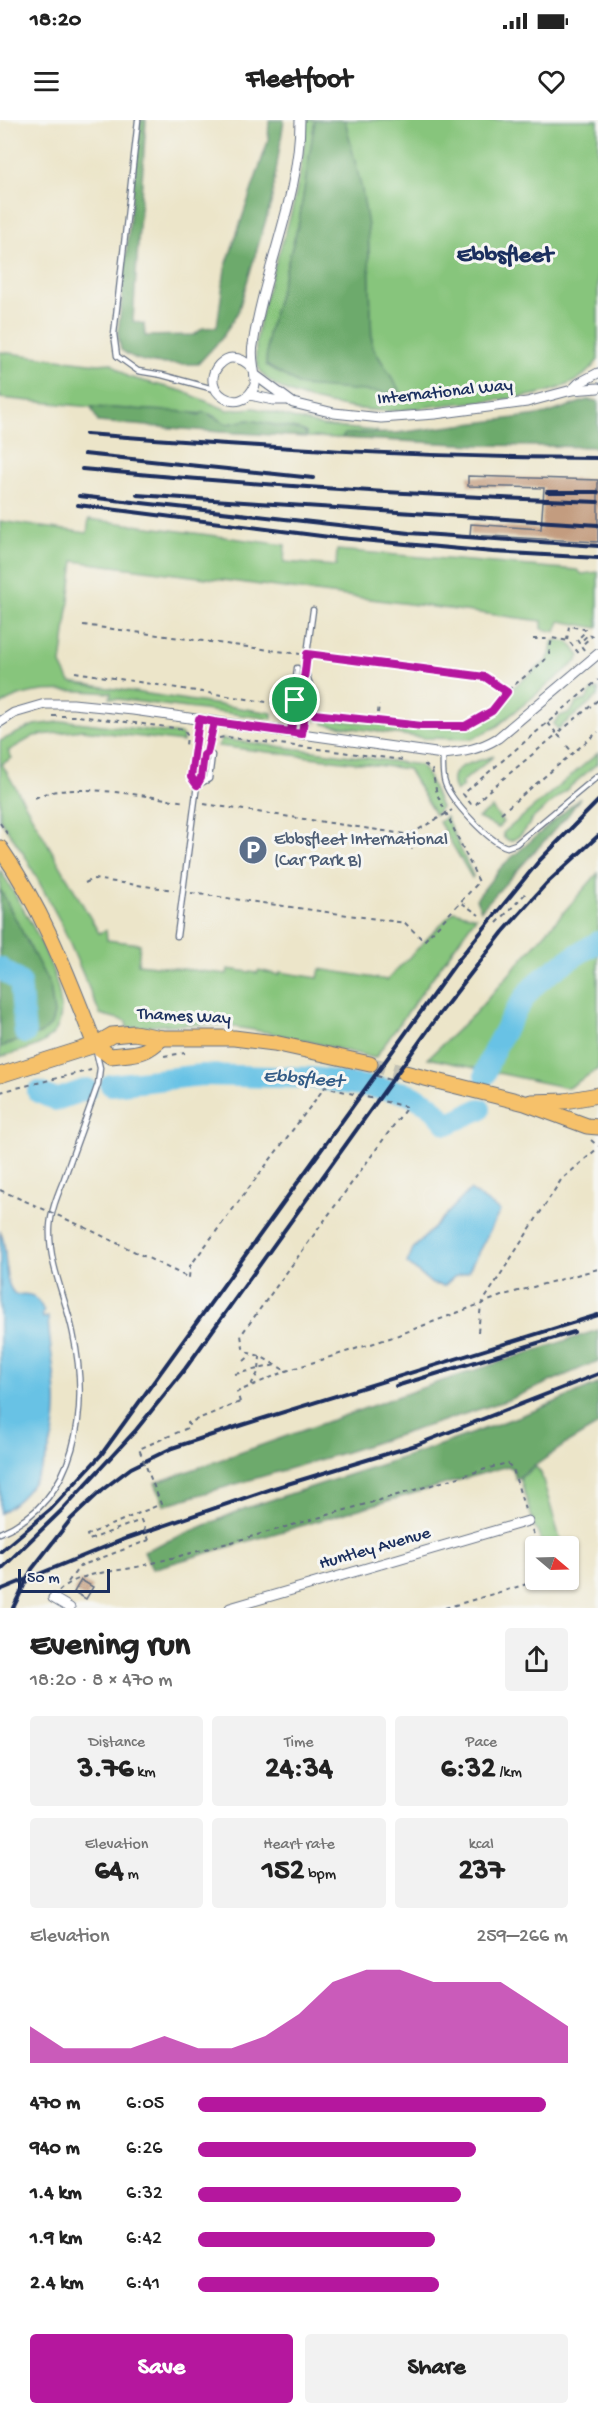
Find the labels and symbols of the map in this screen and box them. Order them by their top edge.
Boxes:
district label: Ebbsfleet [457,242,555,271]
street label: International Way [376,375,514,411]
pin [269,674,320,725]
place label: Ebbsfleet International (Car Park B) [274,830,448,872]
parking icon: Ebbsfleet International (Car Park B) [237,834,269,866]
street label: Thames Way [136,1004,231,1030]
water label: Ebbsfleet [262,1066,348,1095]
street label: Huntley Avenue [317,1523,434,1575]
north arrow [525,1536,579,1590]
scale bar [18,1566,110,1594]

